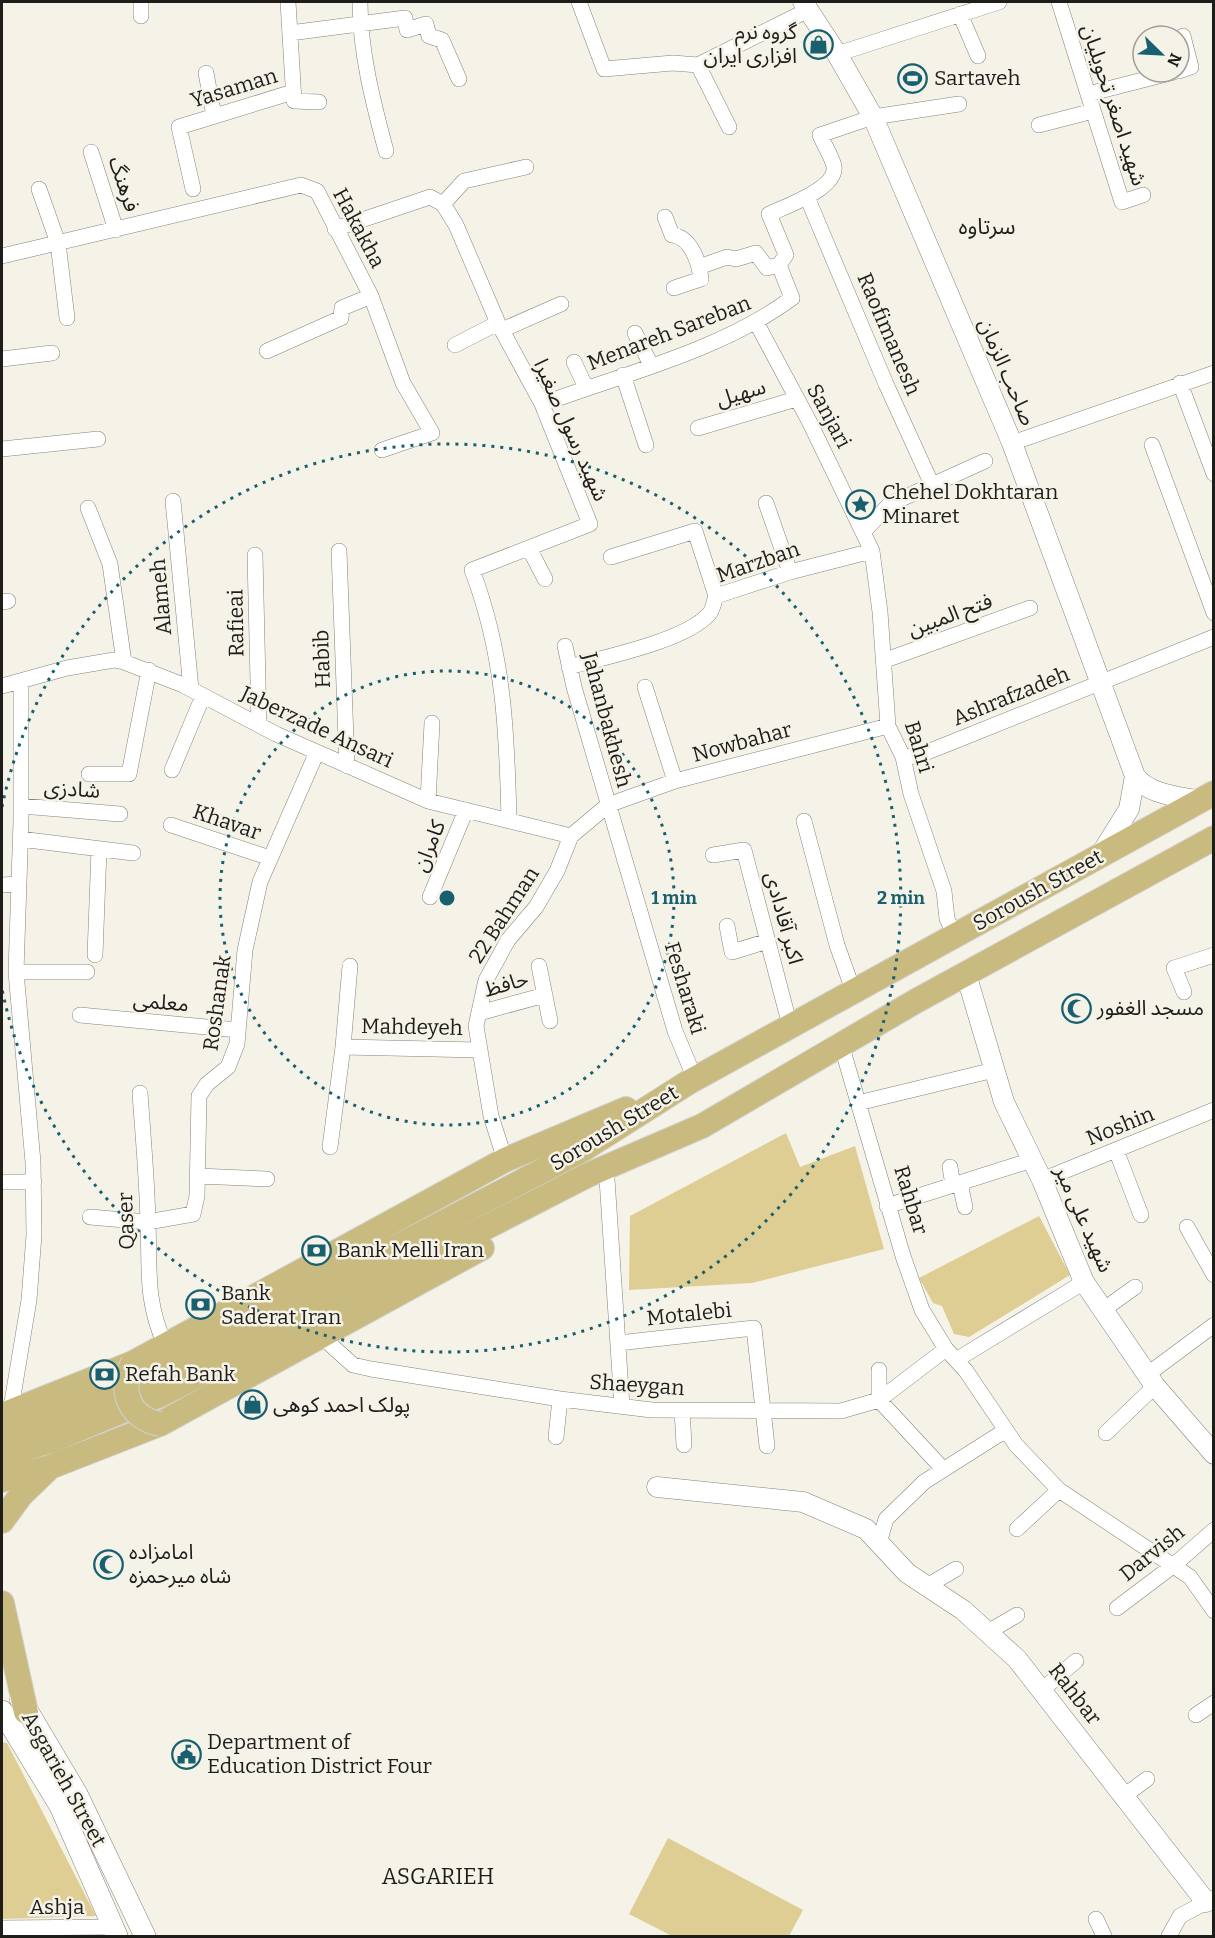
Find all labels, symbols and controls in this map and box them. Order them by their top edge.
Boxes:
place label: گروه نرم افزاری ایران [704,19,797,69]
street label: شهید اصغر تحویلیان [1076,21,1152,189]
north arrow [1131,24,1191,84]
shop icon: گروه نرم افزاری ایران [802,28,834,60]
text: N [1163,50,1185,69]
street label: Yasaman [187,62,281,114]
sports icon: Sartaveh [897,62,929,94]
place label: Sartaveh [934,65,1020,91]
street label: فرهنگ [103,153,145,215]
street label: Hakakha [327,184,391,273]
district label: سرتاوه [958,213,1016,240]
street label: Raofimanesh [852,269,926,399]
street label: Menareh Sareban [584,290,754,376]
street label: صاحب الزمان [973,314,1041,430]
street label: شهید رسول صغیرا [528,355,614,505]
street label: سهیل [713,374,769,412]
street label: Sanjari [801,379,857,453]
place label: Chehel Dokhtaran Minaret [882,479,1058,529]
place icon: Chehel Dokhtaran Minaret [845,488,877,520]
street label: Marzban [713,536,803,588]
street label: Alameh [145,558,177,636]
street label: فتح المبین [904,588,996,644]
street label: Rafieai [222,589,250,657]
street label: Habib [308,629,336,689]
street label: Jahanbakhesh [576,649,638,790]
street label: Ashrafzadeh [949,661,1073,731]
street label: Jaberzade Ansari [236,680,397,774]
street label: Nowbahar [689,716,795,768]
street label: Bahri [899,718,939,776]
street label: شادزی [43,774,101,804]
street label: Khavar [190,798,264,846]
street label: کامران [407,816,451,875]
street label: Soroush Street [968,843,1108,936]
street label: 22 Bahman [463,862,545,968]
street label: اکبر آقادادی [759,869,809,967]
text: 1 min [651,887,697,909]
text: 2 min [877,887,925,909]
centre of rings [437,888,457,908]
street label: Fesharaki [659,939,711,1037]
street label: Roshanak [197,953,237,1053]
street label: حافظ [481,965,531,1003]
street label: معلمی [132,987,190,1017]
mosque icon: مسجد الغفور [1060,992,1092,1024]
place label: مسجد الغفور [1096,995,1204,1021]
street label: Mahdeyeh [361,1013,463,1041]
street label: Soroush Street [545,1079,683,1176]
street label: Noshin [1082,1101,1158,1151]
street label: شهید علی میر [1049,1161,1119,1276]
street label: Rahbar [888,1162,934,1238]
street label: Qaser [112,1192,140,1250]
bank icon: Bank Melli Iran [300,1234,332,1266]
place label: Bank Melli Iran [337,1237,484,1263]
place label: Bank Saderat Iran [221,1280,341,1330]
bank icon: Bank Saderat Iran [184,1289,216,1321]
street label: Motalebi [645,1297,733,1331]
bank icon: Refah Bank [88,1358,120,1390]
place label: Refah Bank [125,1361,236,1387]
street label: Shaeygan [589,1369,685,1401]
shop icon: پولک احمد کوهی [236,1389,268,1421]
place label: پولک احمد کوهی [273,1392,410,1418]
street label: Darvish [1114,1519,1190,1587]
place label: امامزاده شاه میرحمزه [129,1539,231,1589]
mosque icon: امامزاده شاه میرحمزه [92,1548,124,1580]
street label: Rahbar [1043,1658,1107,1730]
street label: Asgarieh Street [16,1707,112,1852]
place label: Department of Education District Four [207,1729,432,1779]
public building icon: Department of Education District Four [170,1738,202,1770]
district label: ASGARIEH [382,1863,494,1890]
street label: Ashja [30,1894,85,1920]

